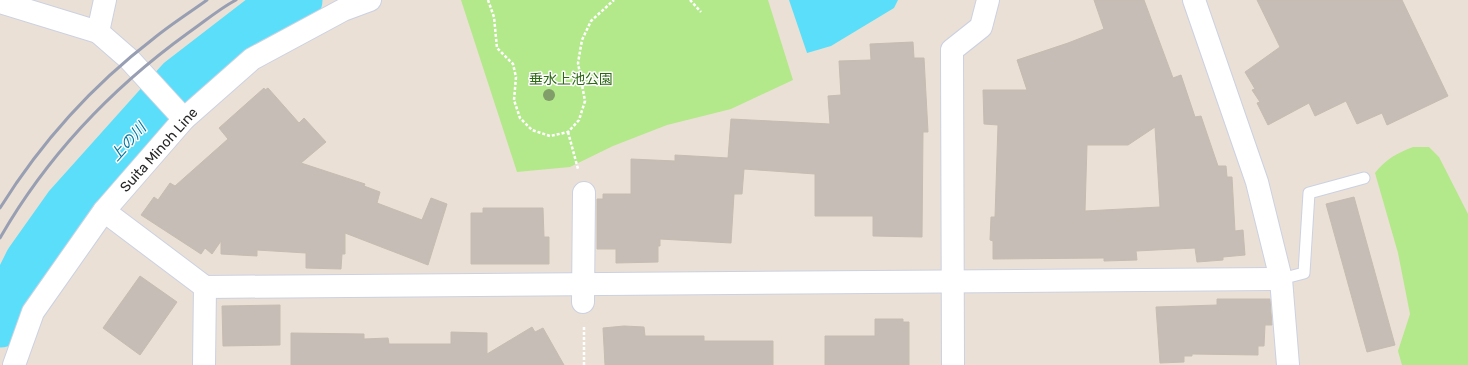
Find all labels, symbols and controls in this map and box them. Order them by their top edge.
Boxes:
park label: 垂水上池公園 [529,71,613,88]
street label: Suita Minoh Line [117,104,201,196]
water label: 上の川 [106,118,151,165]

